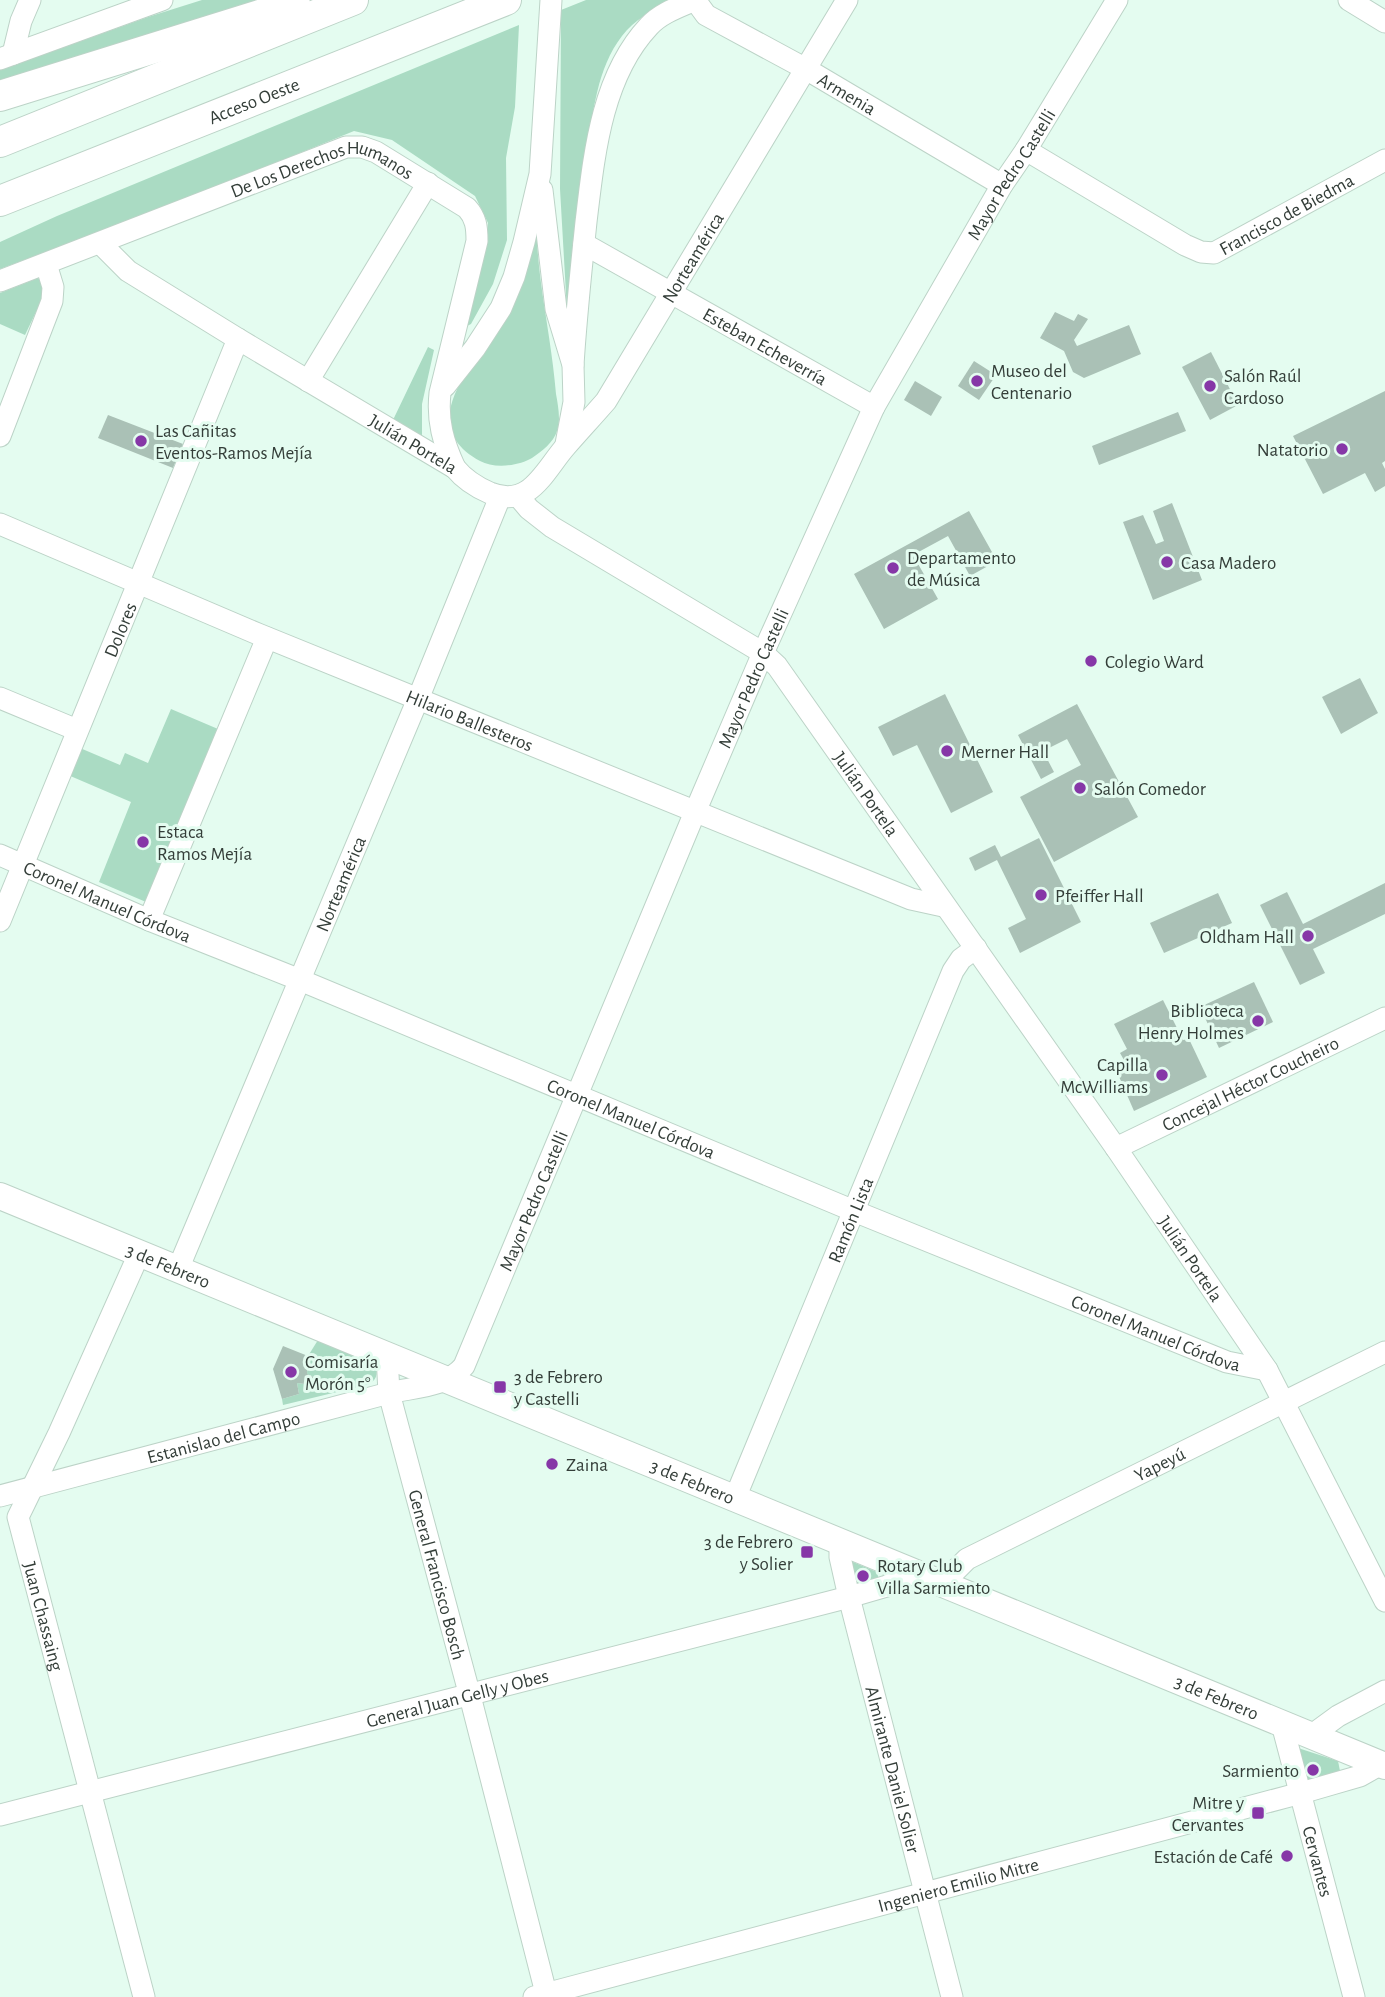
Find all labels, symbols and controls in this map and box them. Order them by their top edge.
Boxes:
street label: Armenia [814,70,879,119]
street label: Acceso Oeste [206,75,302,128]
street label: Mayor Pedro Castelli [965,106,1060,243]
street label: De Los Derechos Humanos [228,139,416,202]
street label: Francisco de Biedma [1217,171,1358,259]
street label: Norteamérica [659,209,728,307]
street label: Esteban Echeverría [699,305,830,390]
place label: Museo del Centenario [991,362,1072,403]
place label: Salón Raúl Cardoso [1224,367,1301,408]
marker: Museo del Centenario [969,373,985,389]
marker: Salón Raúl Cardoso [1202,378,1218,394]
street label: Julián Portela [365,411,460,478]
place label: Las Cañitas Eventos-Ramos Mejía [155,422,313,463]
marker: Las Cañitas Eventos-Ramos Mejía [133,433,149,449]
place label: Natatorio [1257,441,1328,460]
marker: Natatorio [1334,441,1350,457]
place label: Departamento de Música [907,549,1016,590]
marker: Casa Madero [1159,554,1175,570]
place label: Casa Madero [1181,554,1276,573]
marker: Departamento de Música [885,560,901,576]
street label: Dolores [101,600,141,660]
street label: Mayor Pedro Castelli [716,606,793,751]
marker: Colegio Ward [1083,653,1099,669]
place label: Colegio Ward [1105,653,1204,672]
street label: Hilario Ballesteros [403,687,535,756]
marker: Merner Hall [939,743,955,759]
place label: Merner Hall [961,743,1049,762]
street label: Julián Portela [829,749,902,840]
marker: Salón Comedor [1072,780,1088,796]
place label: Salón Comedor [1094,780,1206,799]
place label: Estaca Ramos Mejía [157,823,252,864]
marker: Estaca Ramos Mejía [135,834,151,850]
street label: Norteamérica [313,834,370,935]
street label: Coronel Manuel Córdova [20,858,193,947]
marker: Pfeiffer Hall [1033,887,1049,903]
place label: Pfeiffer Hall [1055,887,1144,906]
place label: Oldham Hall [1200,928,1294,947]
marker: Oldham Hall [1300,928,1316,944]
place label: Biblioteca Henry Holmes [1138,1002,1244,1043]
marker: Biblioteca Henry Holmes [1250,1013,1266,1029]
street label: Concejal Héctor Coucheiro [1159,1034,1342,1135]
place label: Capilla McWilliams [1060,1056,1148,1097]
marker: Capilla McWilliams [1154,1067,1170,1083]
street label: Coronel Manuel Córdova [544,1076,718,1163]
street label: Mayor Pedro Castelli [497,1128,572,1274]
street label: Ramón Lista [825,1175,878,1266]
street label: Julián Portela [1154,1213,1226,1306]
street label: 3 de Febrero [123,1241,212,1292]
street label: Coronel Manuel Córdova [1068,1292,1242,1375]
place label: Comisaría Morón 5° [305,1353,379,1394]
marker: Comisaría Morón 5° [283,1364,299,1380]
place label: 3 de Febrero y Castelli [513,1368,603,1409]
marker: 3 de Febrero y Castelli [492,1379,508,1395]
street label: Estanislao del Campo [145,1409,302,1468]
street label: Yapeyú [1132,1444,1189,1486]
marker: Zaina [544,1456,560,1472]
place label: Zaina [566,1456,608,1475]
street label: 3 de Febrero [647,1457,737,1508]
street label: General Francisco Bosch [404,1488,468,1662]
place label: 3 de Febrero y Solier [704,1533,793,1574]
marker: 3 de Febrero y Solier [799,1544,815,1560]
place label: Rotary Club Villa Sarmiento [877,1557,990,1598]
street label: Juan Chassaing [19,1560,66,1674]
marker: Rotary Club Villa Sarmiento [855,1568,871,1584]
street label: General Juan Gelly y Obes [364,1667,551,1732]
street label: 3 de Febrero [1172,1673,1261,1724]
street label: Almirante Daniel Solier [861,1684,923,1855]
place label: Sarmiento [1222,1762,1299,1781]
marker: Sarmiento [1305,1762,1321,1778]
place label: Mitre y Cervantes [1172,1794,1244,1835]
marker: Mitre y Cervantes [1250,1805,1266,1821]
street label: Cervantes [1298,1824,1335,1899]
place label: Estación de Café [1154,1848,1273,1867]
marker: Estación de Café [1279,1848,1295,1864]
street label: Ingeniero Emilio Mitre [876,1855,1041,1916]

